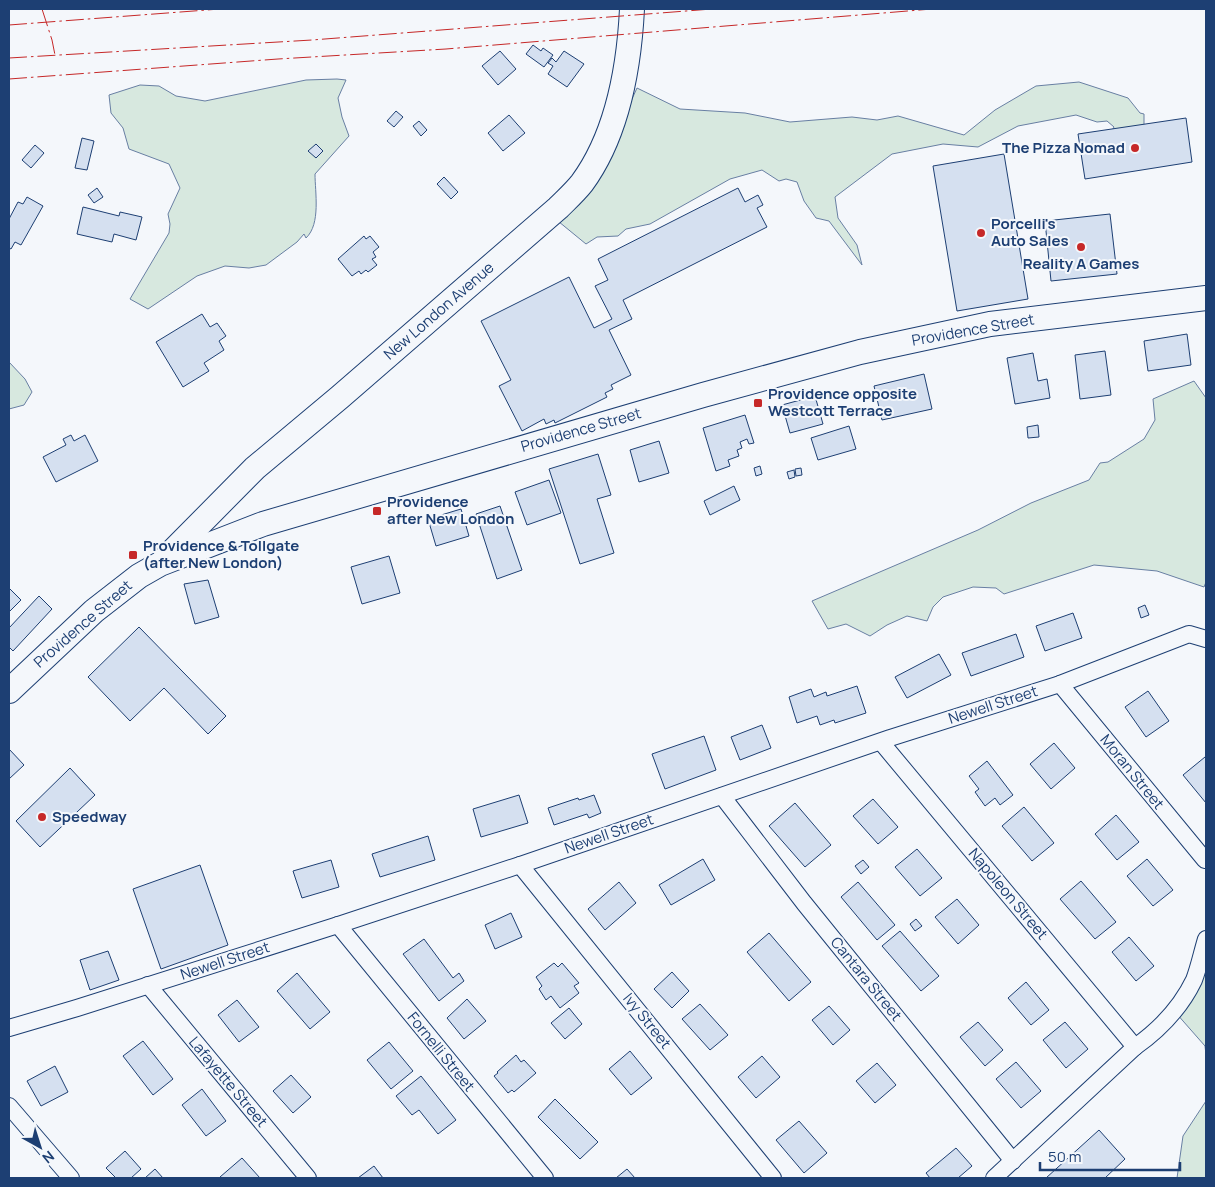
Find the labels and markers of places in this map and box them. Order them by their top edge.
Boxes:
place label: The Pizza Nomad [1002,137,1125,158]
marker: The Pizza Nomad [1129,142,1141,154]
place label: Porcelli's Auto Sales [991,213,1069,251]
marker: Porcelli's Auto Sales [975,227,987,239]
marker: Reality A Games [1075,241,1087,253]
place label: Reality A Games [1023,253,1139,274]
place label: Providence opposite Westcott Terrace [768,383,917,421]
marker: Providence opposite Westcott Terrace [752,397,764,409]
place label: Providence after New London [387,491,514,529]
marker: Providence after New London [371,505,383,517]
place label: Providence & Tollgate (after New London) [143,535,299,573]
marker: Providence & Tollgate (after New London) [127,549,139,561]
place label: Speedway [52,806,127,827]
marker: Speedway [36,811,48,823]

